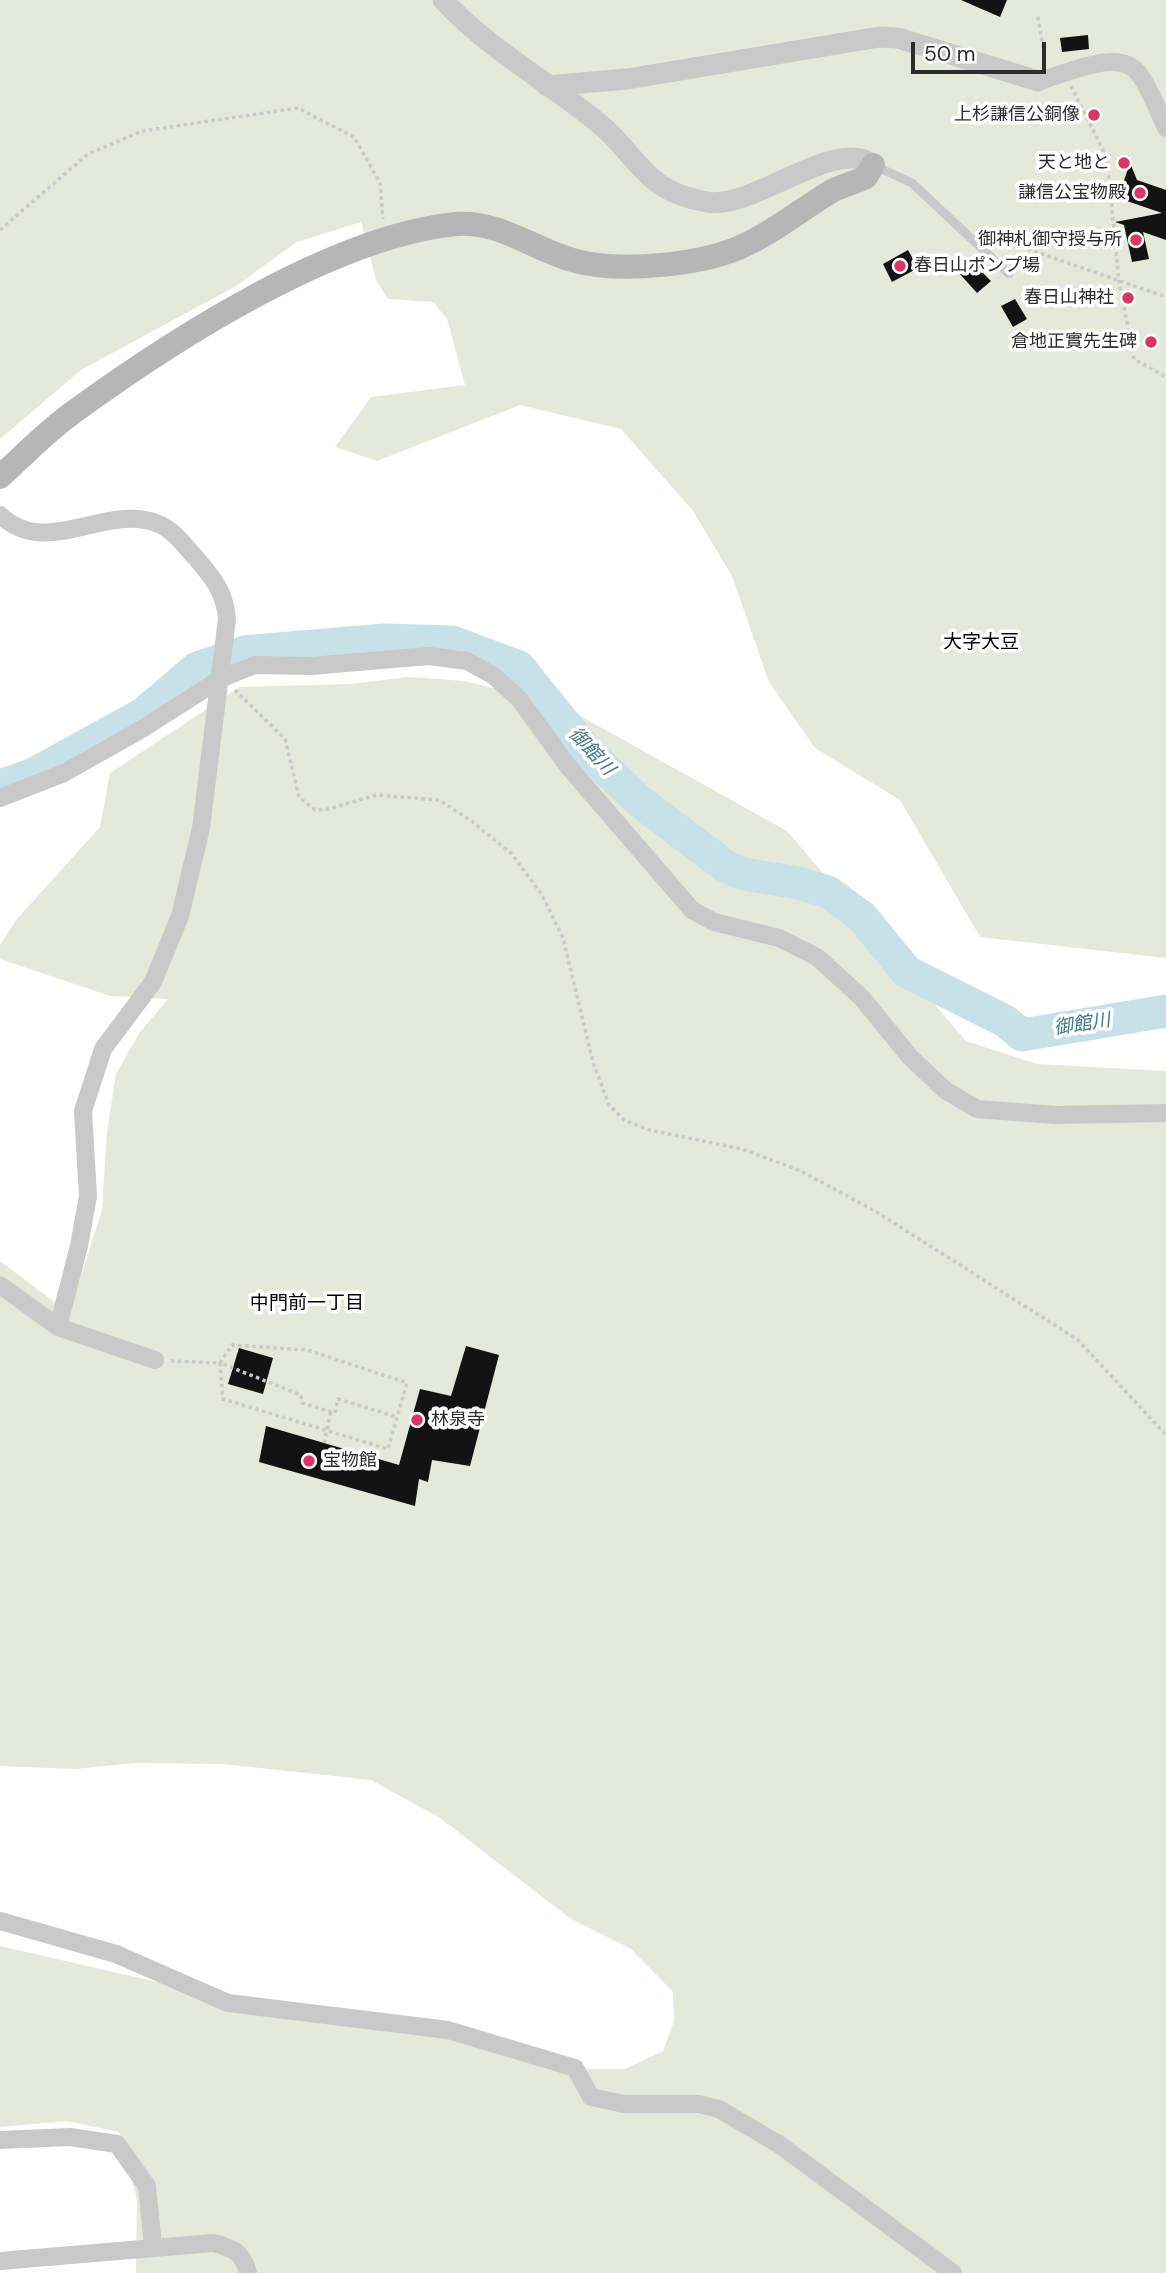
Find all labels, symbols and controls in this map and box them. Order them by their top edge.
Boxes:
scale bar [914,28,1049,72]
text: 50 m [924,40,975,68]
place label: 上杉謙信公銅像 [954,104,1080,126]
marker: 上杉謙信公銅像 [1086,107,1102,123]
place label: 天と地と [1038,152,1110,174]
marker: 天と地と [1116,155,1132,171]
place label: 謙信公宝物殿 [1018,182,1126,204]
marker: 謙信公宝物殿 [1132,185,1148,201]
place label: 御神札御守授与所 [978,229,1122,251]
marker: 御神札御守授与所 [1128,232,1144,248]
place label: 春日山ポンプ場 [914,255,1040,277]
marker: 春日山ポンプ場 [892,258,908,274]
place label: 春日山神社 [1024,287,1114,309]
marker: 春日山神社 [1120,290,1136,306]
place label: 倉地正實先生碑 [1011,331,1137,353]
marker: 倉地正實先生碑 [1143,334,1159,350]
district label: 大字大豆 [943,632,1019,654]
water label: 御館川 [563,723,619,781]
water label: 御館川 [1052,1009,1112,1041]
district label: 中門前一丁目 [250,1293,364,1315]
place label: 林泉寺 [431,1409,485,1431]
marker: 林泉寺 [409,1412,425,1428]
place label: 宝物館 [323,1450,377,1472]
marker: 宝物館 [301,1453,317,1469]

